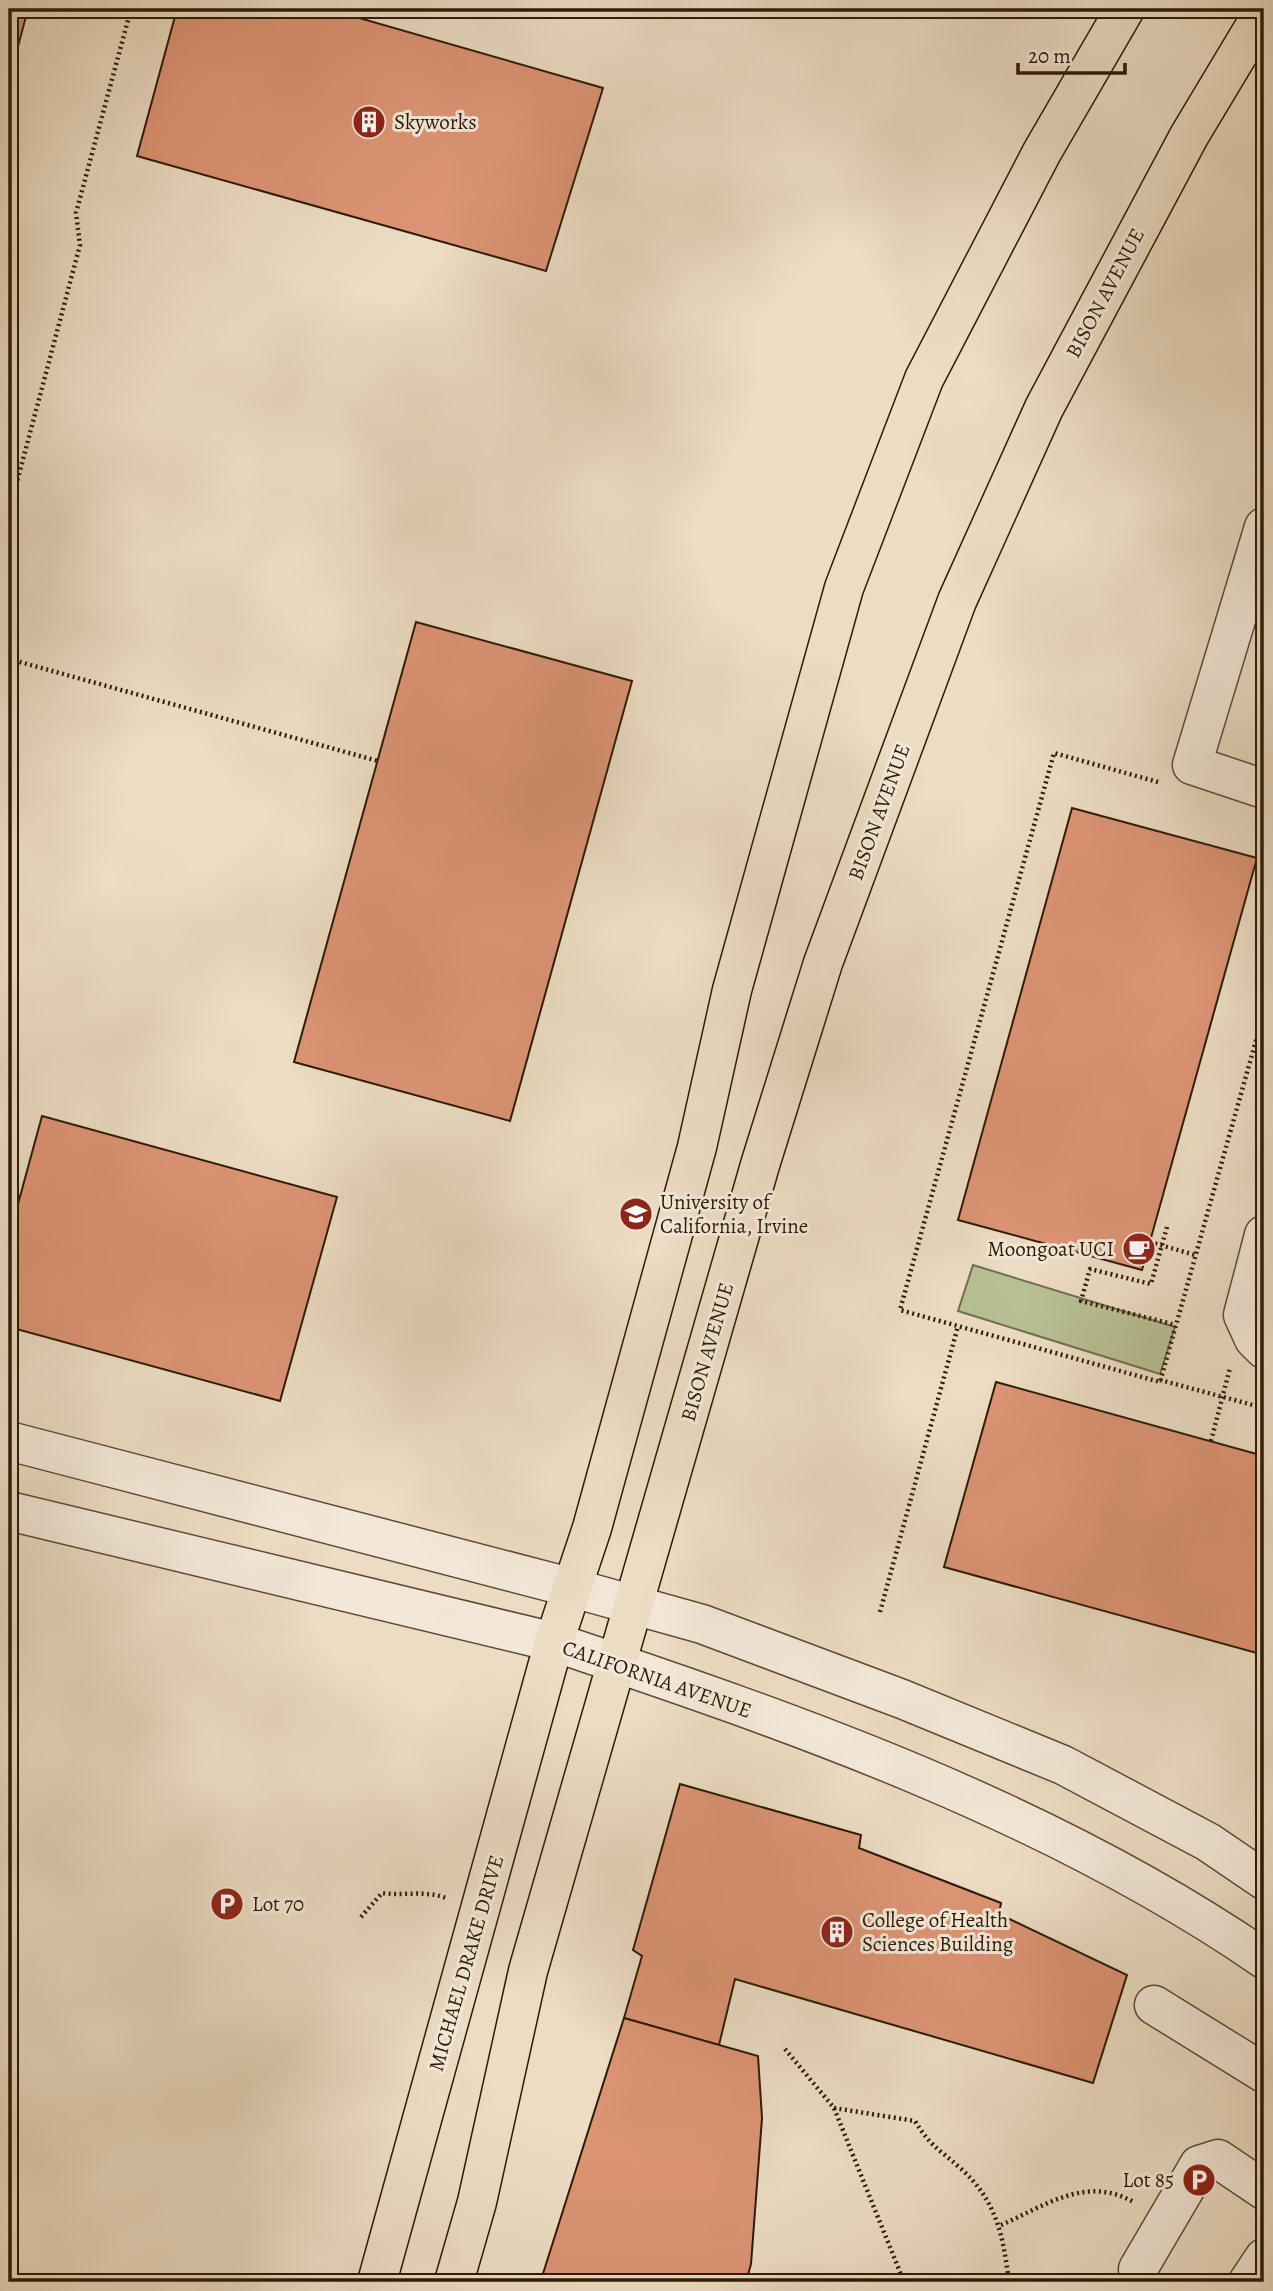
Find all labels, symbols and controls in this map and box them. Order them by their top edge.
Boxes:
scale bar [1018,32,1124,76]
text: 20 m [1028,42,1071,70]
building icon: Skyworks [350,103,388,141]
place label: Skyworks [394,108,477,136]
street label: BISON AVENUE [1059,223,1151,363]
street label: BISON AVENUE [841,740,917,884]
place label: University of California, Irvine [660,1188,808,1240]
school or university icon: University of California, Irvine [617,1195,655,1233]
cafe icon: Moongoat UCI [1120,1230,1158,1268]
place label: Moongoat UCI [987,1235,1114,1263]
street label: BISON AVENUE [674,1279,740,1425]
street label: CALIFORNIA AVENUE [559,1633,755,1725]
street label: MICHAEL DRAKE DRIVE [422,1852,510,2074]
parking icon: Lot 70 [208,1885,246,1923]
place label: Lot 70 [252,1890,304,1918]
place label: College of Health Sciences Building [862,1906,1014,1958]
building icon: College of Health Sciences Building [818,1913,856,1951]
parking icon: Lot 85 [1180,2161,1218,2199]
place label: Lot 85 [1123,2166,1174,2194]

